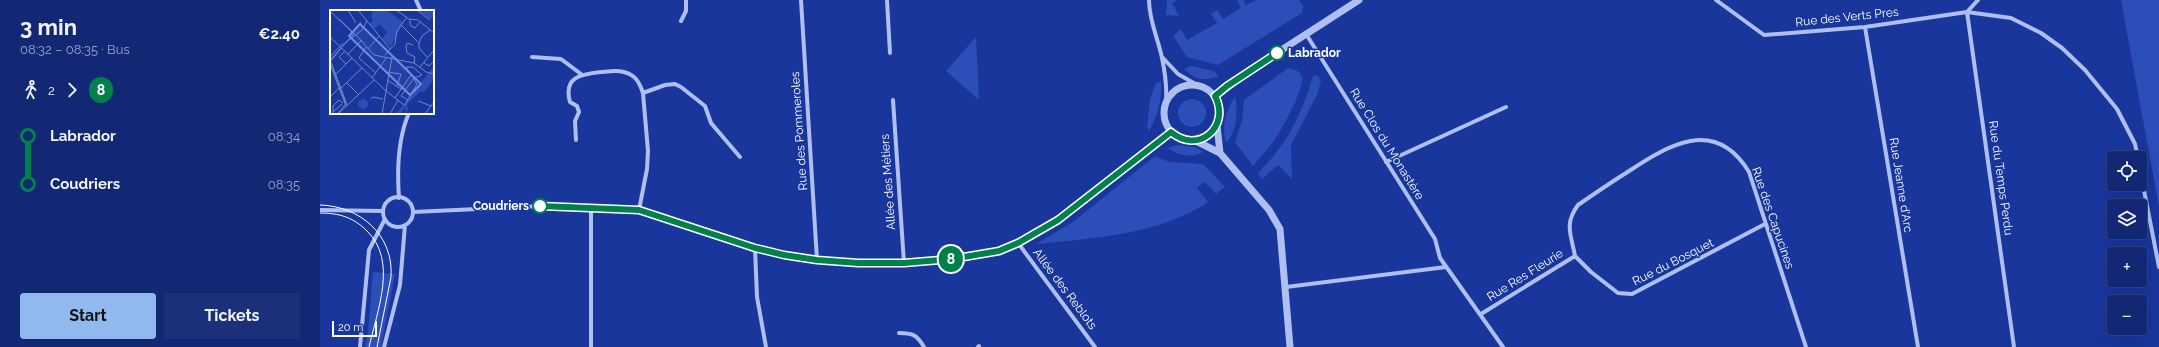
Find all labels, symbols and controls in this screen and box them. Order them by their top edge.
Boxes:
street label: Rue des Verts Pres [1795,5,1900,29]
inset map [330,10,434,114]
text: 3 min [20,14,77,40]
text: €2.40 [258,25,300,43]
text: 08:32 – 08:35 · Bus [20,42,130,57]
marker: Labrador [1269,45,1285,61]
place label: Labrador [1288,46,1341,60]
street label: Rue des Pommeroles [788,71,810,191]
icon: walk [20,79,42,101]
icon: forward [61,79,83,101]
text: 8 [97,82,105,98]
text: 2 [48,83,55,98]
street label: Rue Clos du Monastère [1347,86,1427,202]
street label: Rue du Temps Perdu [1986,120,2016,236]
text: Labrador [50,127,116,145]
text: 08:34 [268,129,300,144]
street label: Allée des Métiers [878,133,898,231]
street label: Rue Jeanne d'Arc [1887,137,1915,234]
map controls [2107,151,2147,335]
button: locate [2107,151,2147,191]
street label: Rue des Capucines [1749,165,1797,271]
text: Coudriers [50,175,120,193]
text: 08:35 [268,177,300,192]
marker: Coudriers [532,198,548,214]
place label: Coudriers [473,199,529,213]
button: layers [2107,199,2147,239]
street label: Rue du Bosquet [1630,236,1716,288]
line badge: 8 [938,246,964,272]
street label: Allée des Reblots [1030,246,1100,332]
street label: Rue Res Fleurie [1484,246,1566,304]
button: + [2107,247,2147,287]
text: 8 [947,251,955,267]
button: Start [20,293,156,339]
button: Tickets [164,293,300,339]
button: − [2107,295,2147,335]
scale bar [332,319,377,338]
text: 20 m [338,321,363,334]

